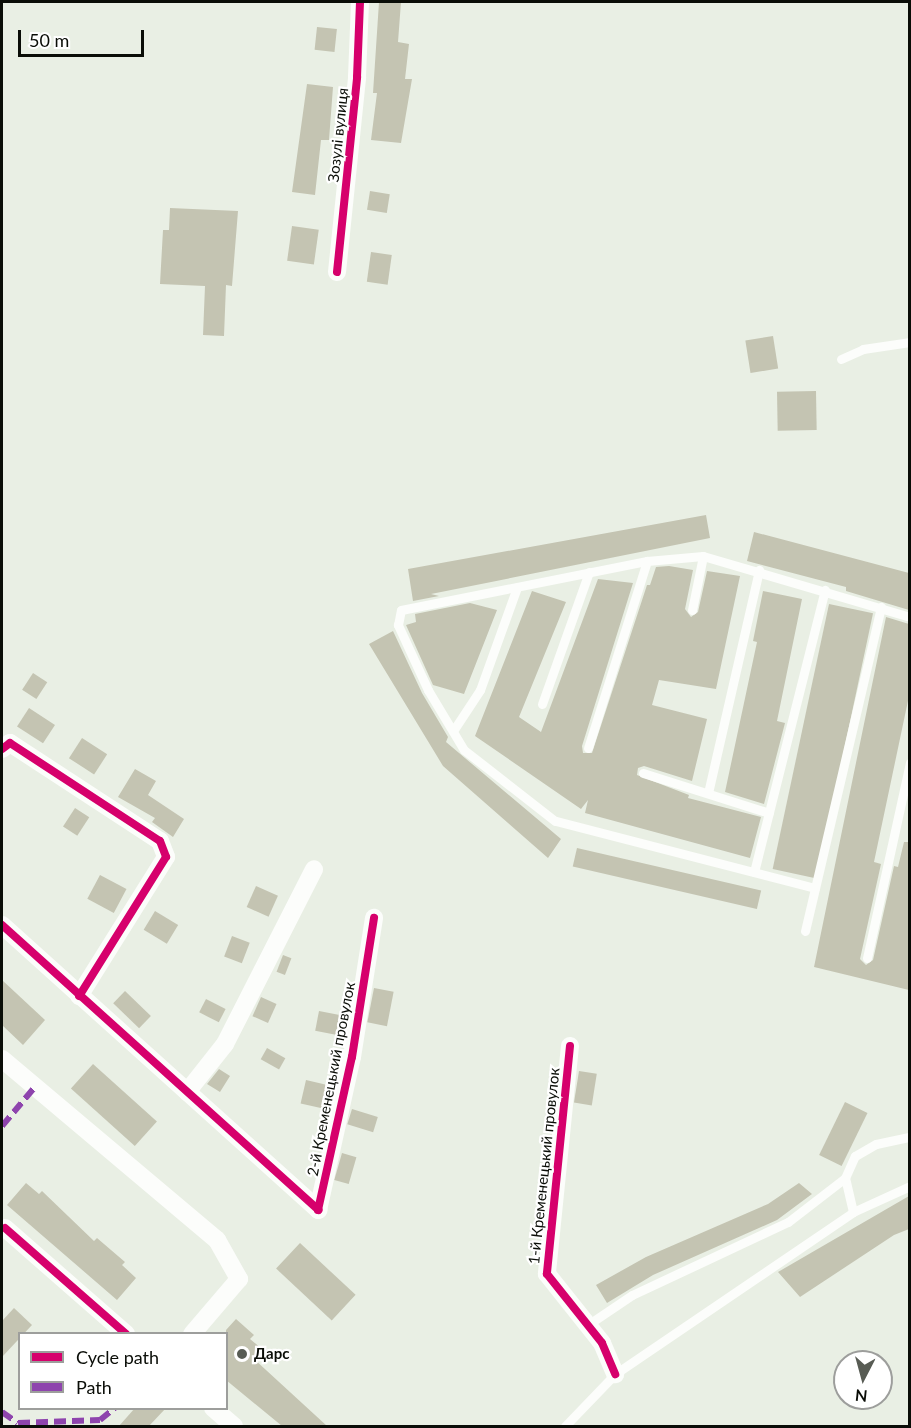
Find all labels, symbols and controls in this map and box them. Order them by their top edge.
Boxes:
scale bar [21,18,147,56]
text: 50 m [29,29,69,51]
street label: Зозулі вулиця [324,87,352,183]
street label: 2-й Кременецький провулок [303,980,359,1178]
street label: 1-й Кременецький провулок [525,1067,563,1265]
legend [18,1332,228,1410]
place label: Дарс [254,1345,289,1363]
text: Cycle path [76,1346,159,1368]
marker: Дарс [235,1347,249,1361]
north arrow [833,1350,893,1410]
text: Path [76,1376,112,1398]
text: N [854,1386,868,1407]

